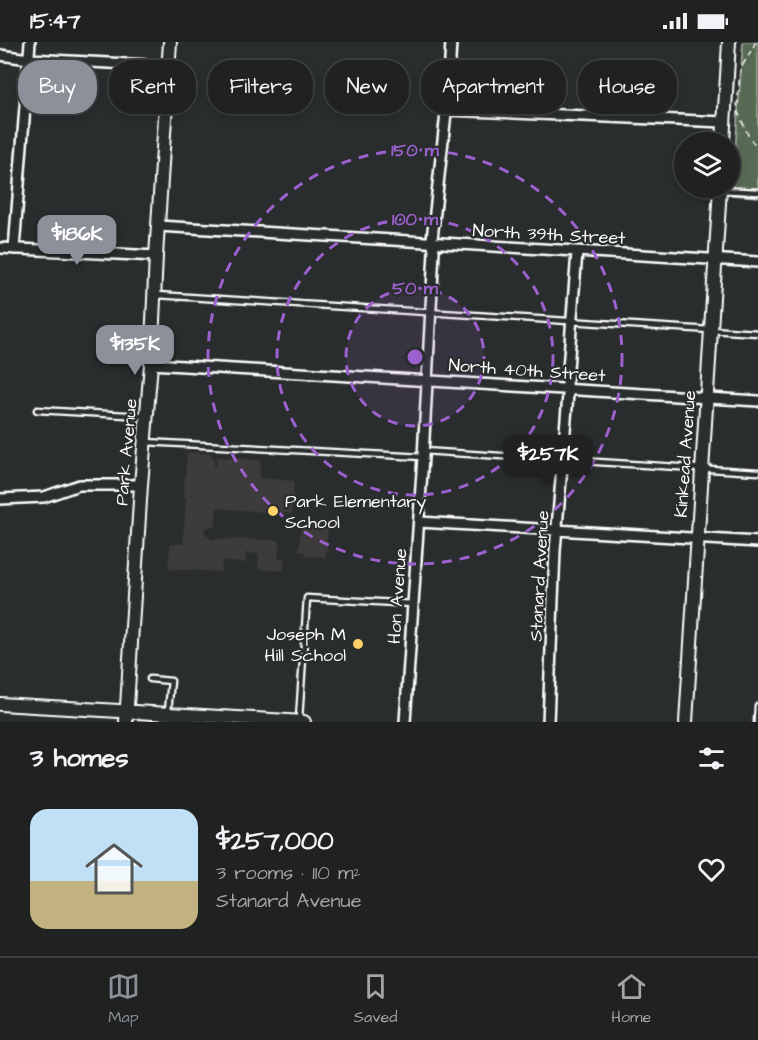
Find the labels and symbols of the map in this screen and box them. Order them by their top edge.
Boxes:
text: 150 m [391,138,440,163]
text: 100 m [392,207,439,232]
pin: $186K [35,215,119,266]
street label: North 39th Street [472,218,627,251]
text: 50 m [392,276,439,301]
pin: $135K [93,325,177,376]
centre of rings [405,347,425,367]
street label: North 40th Street [448,353,607,389]
street label: Kinkead Avenue [669,389,702,519]
street label: Park Avenue [109,397,144,507]
pin: $257K [506,435,590,486]
place label: Park Elementary School [285,489,426,535]
marker: Park Elementary School [266,504,280,518]
street label: Stanard Avenue [524,510,555,642]
street label: Hon Avenue [382,547,413,645]
place label: Joseph M Hill School [265,622,346,668]
marker: Joseph M Hill School [351,637,365,651]

